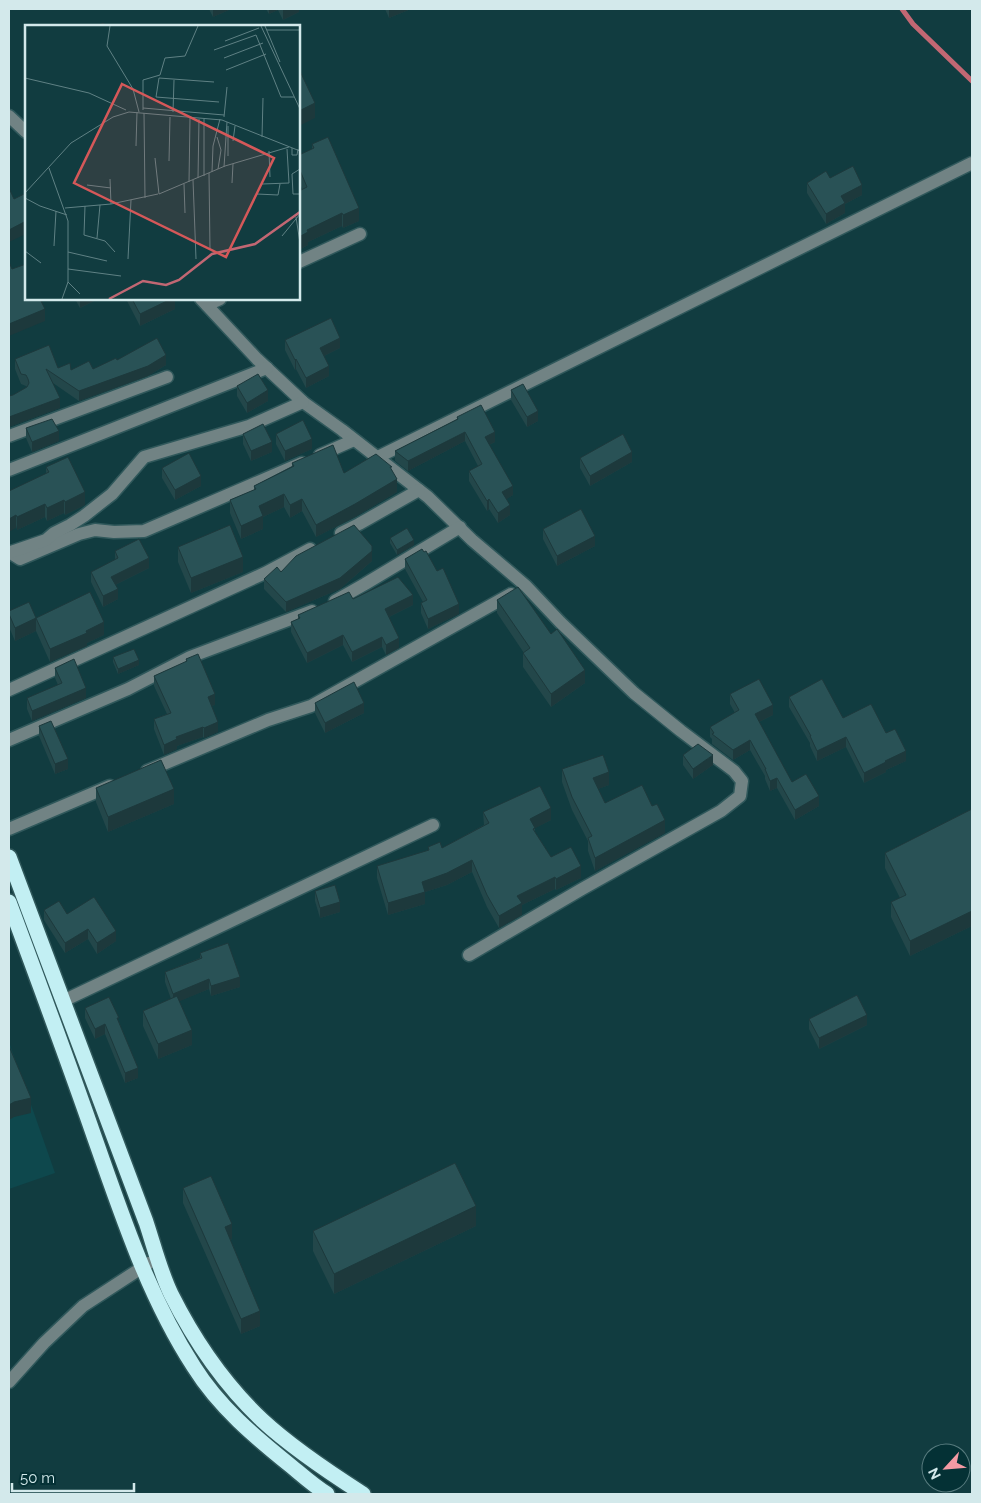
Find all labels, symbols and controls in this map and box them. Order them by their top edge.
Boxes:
inset map [25,25,300,300]
north arrow [921,1443,971,1493]
scale bar [12,1460,135,1492]
text: N [925,1465,944,1482]
text: 50 m [20,1469,55,1487]

